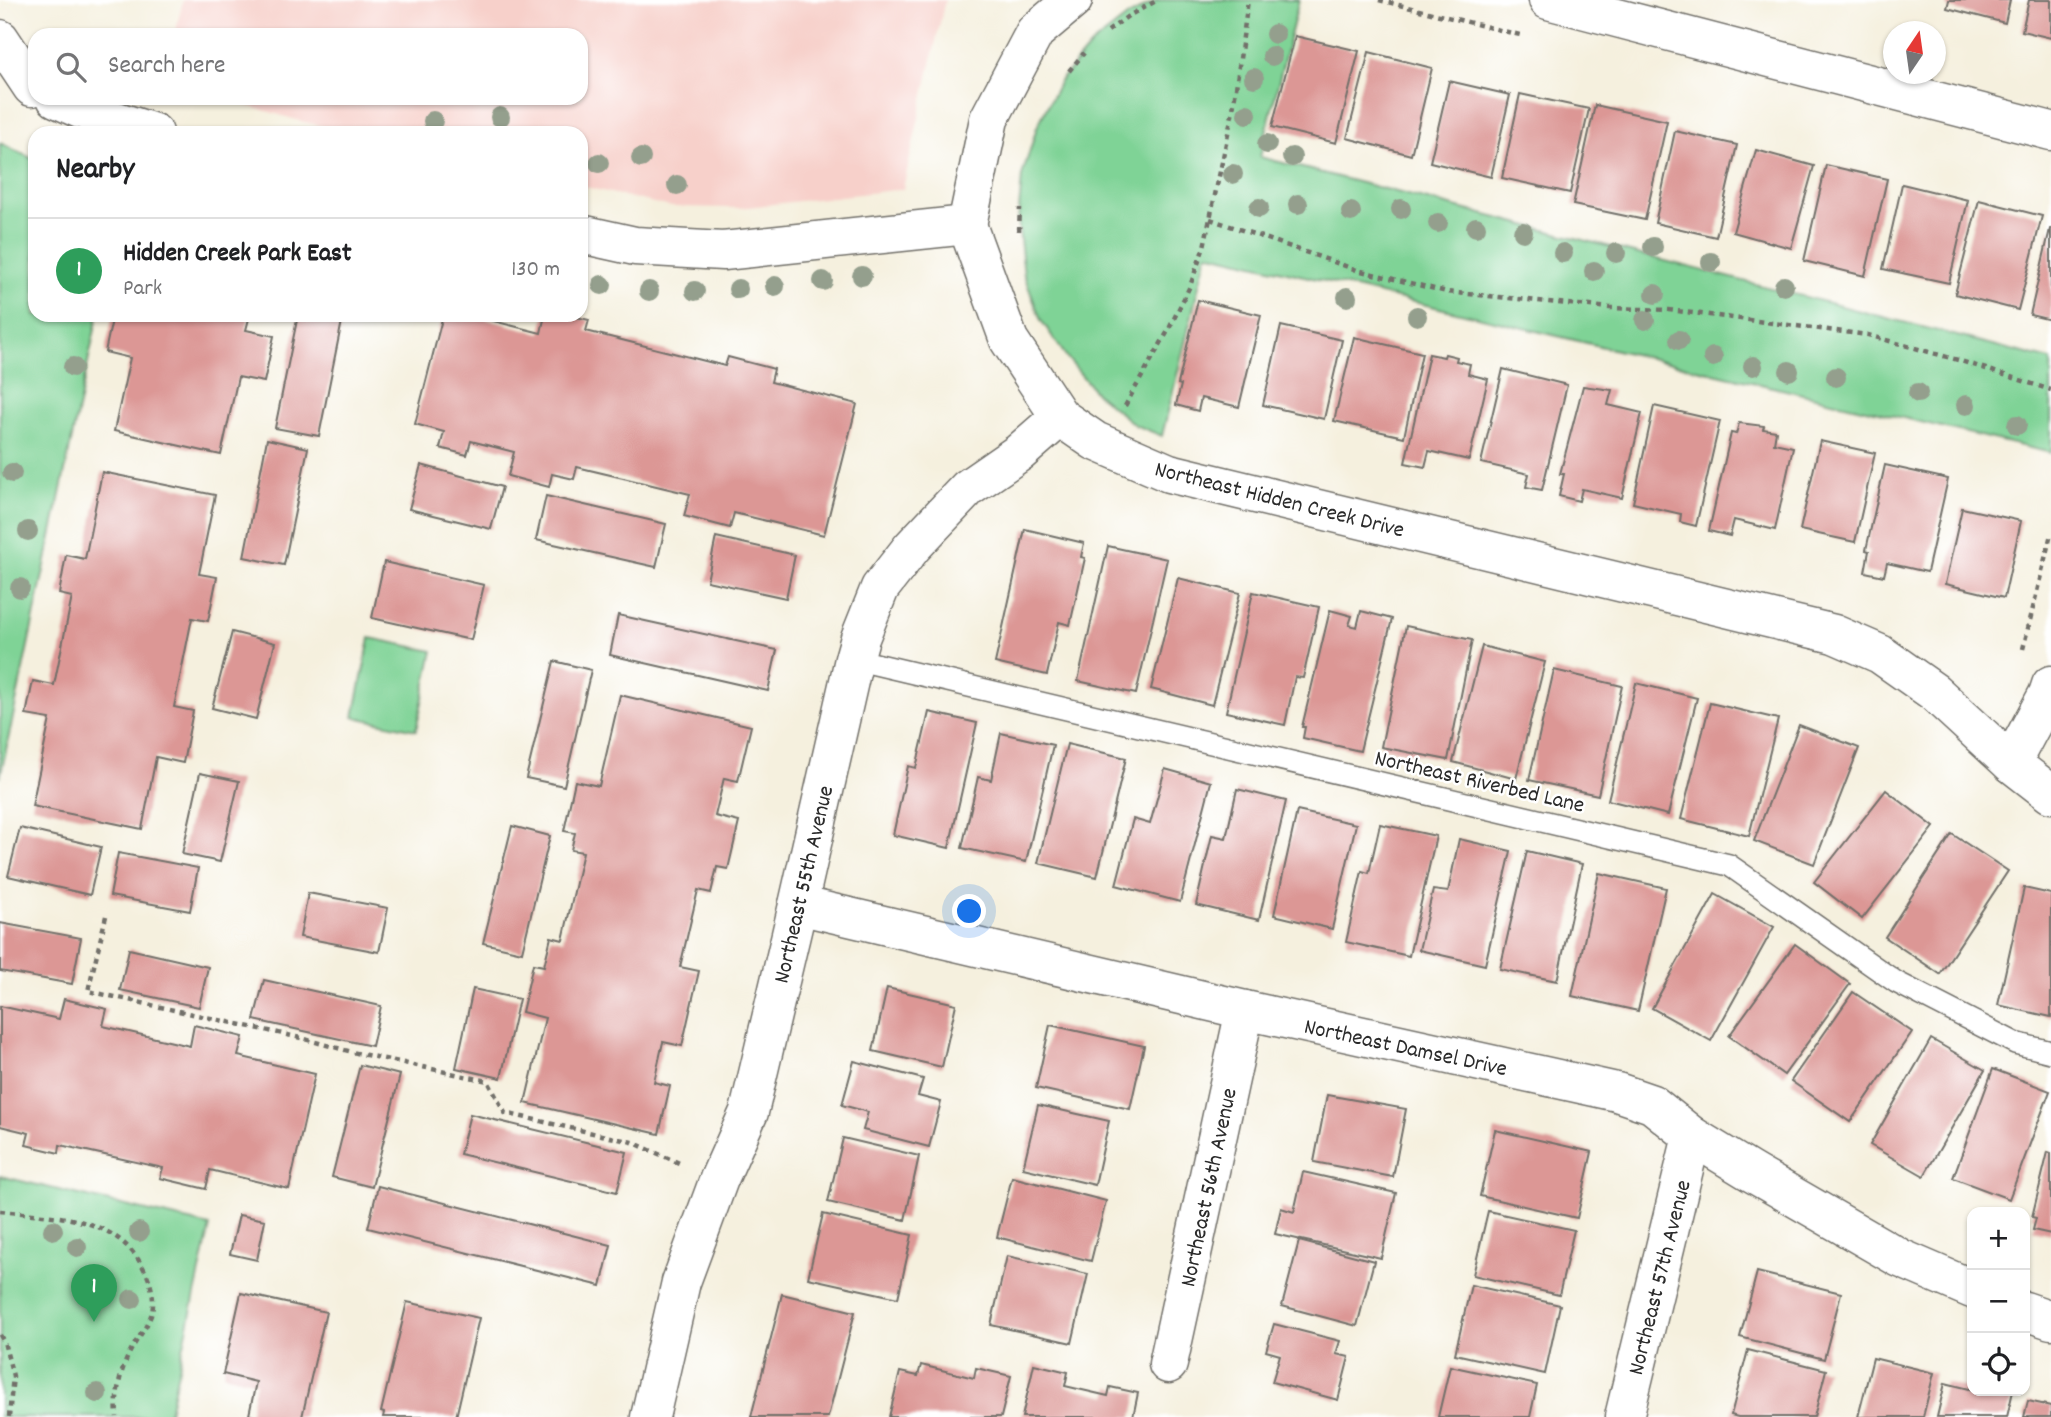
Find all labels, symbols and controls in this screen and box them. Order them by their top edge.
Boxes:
north arrow [1883,21,1946,84]
search box [28,28,588,105]
icon: search [52,48,90,86]
text: Search here [108,48,226,85]
text: Nearby [56,150,134,193]
text: Hidden Creek Park East [123,236,352,273]
text: 1 [76,254,82,287]
text: 130 m [511,254,560,287]
text: Park [123,273,162,306]
street label: Northeast Hidden Creek Drive [1151,454,1407,548]
street label: Northeast Riverbed Lane [1371,743,1587,824]
street label: Northeast 55th Avenue [767,783,844,987]
your location [952,894,986,928]
street label: Northeast Damsel Drive [1301,1012,1510,1087]
street label: Northeast 56th Avenue [1173,1085,1248,1290]
street label: Northeast 57th Avenue [1621,1177,1702,1379]
map controls [1967,1207,2030,1396]
button: + [1967,1207,2030,1270]
pin: 1 [71,1264,117,1322]
button: − [1967,1270,2030,1333]
button: locate [1967,1333,2030,1396]

